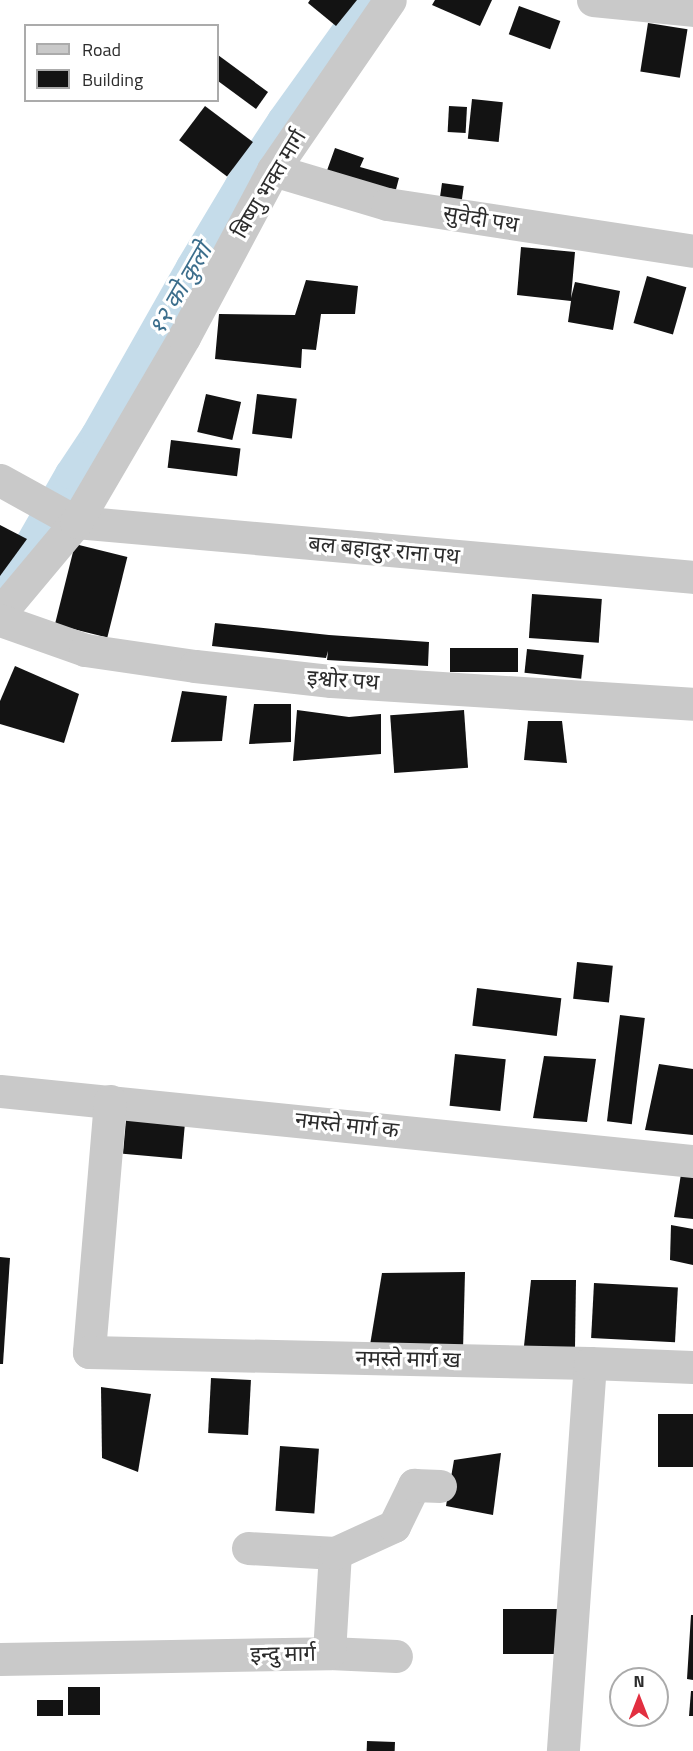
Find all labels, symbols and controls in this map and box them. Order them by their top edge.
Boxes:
legend [24,24,219,102]
text: Road [82,36,121,63]
text: Building [82,66,143,93]
street label: बिष्णु भक्त मार्ग [226,125,312,243]
street label: सुवेदी पथ [441,200,521,238]
water label: १२ को कुलो [142,238,218,340]
street label: बल बहादुर राना पथ [307,530,461,570]
street label: इश्वोर पथ [306,664,380,696]
street label: नमस्ते मार्ग क [294,1106,400,1144]
street label: नमस्ते मार्ग ख [355,1345,461,1373]
street label: इन्दु मार्ग [250,1640,316,1668]
north arrow [609,1667,669,1727]
text: N [633,1669,645,1693]

